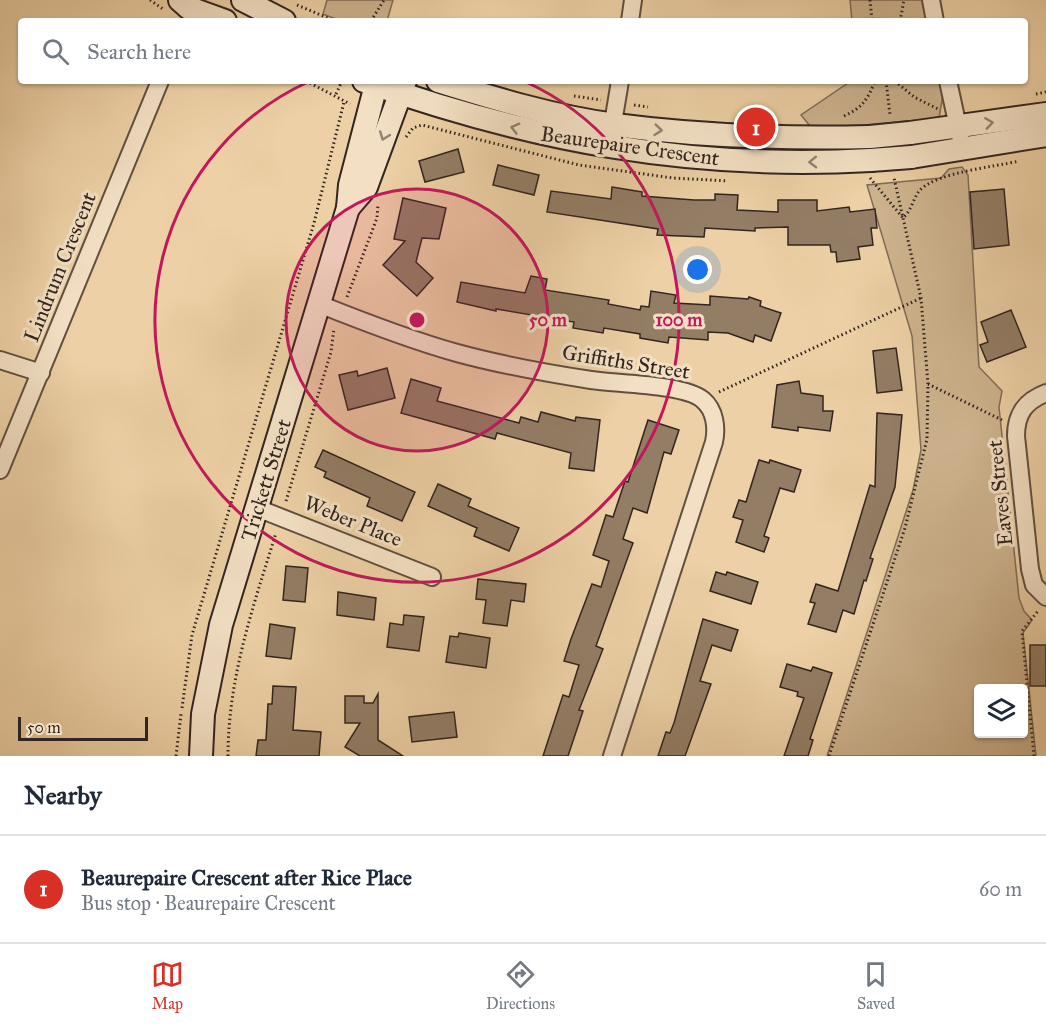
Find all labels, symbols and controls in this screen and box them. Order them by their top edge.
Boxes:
search box [18,18,1028,84]
icon: search [39,35,72,68]
text: Search here [87,38,191,65]
pin: 1 [736,104,776,150]
one-way arrow [984,117,993,129]
street label: Beaurepaire Crescent [539,121,722,171]
one-way arrow [511,123,521,136]
one-way arrow [654,123,663,135]
one-way arrow [379,130,392,140]
one-way arrow [808,155,817,168]
street label: Lindrum Crescent [18,188,102,346]
your location [683,255,712,284]
text: 50 m [529,309,568,331]
text: 100 m [656,309,703,331]
centre of rings [407,310,427,330]
street label: Griffiths Street [560,339,692,385]
street label: Trickett Street [235,415,297,544]
street label: Eaves Street [981,438,1019,547]
street label: Weber Place [300,490,406,553]
map controls [974,684,1028,738]
button: layers [974,684,1028,738]
scale bar [18,714,148,742]
text: 50 m [27,718,61,737]
text: Nearby [24,779,102,811]
text: Beaurepaire Crescent after Rice Place [81,864,412,891]
text: 1 [40,877,47,901]
text: 60 m [979,877,1022,901]
text: Bus stop · Beaurepaire Crescent [81,891,336,915]
tab: Map [151,958,184,1013]
tab: Directions [486,958,555,1013]
tab: Saved [857,958,895,1013]

